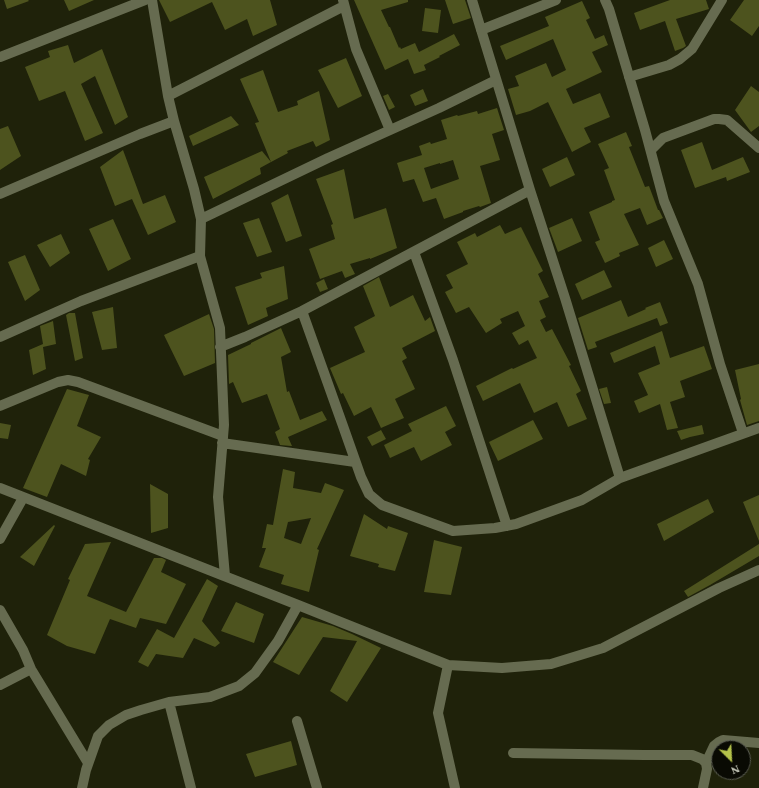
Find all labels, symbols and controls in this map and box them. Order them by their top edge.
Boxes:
north arrow [711,740,751,780]
text: N [729,763,742,777]

